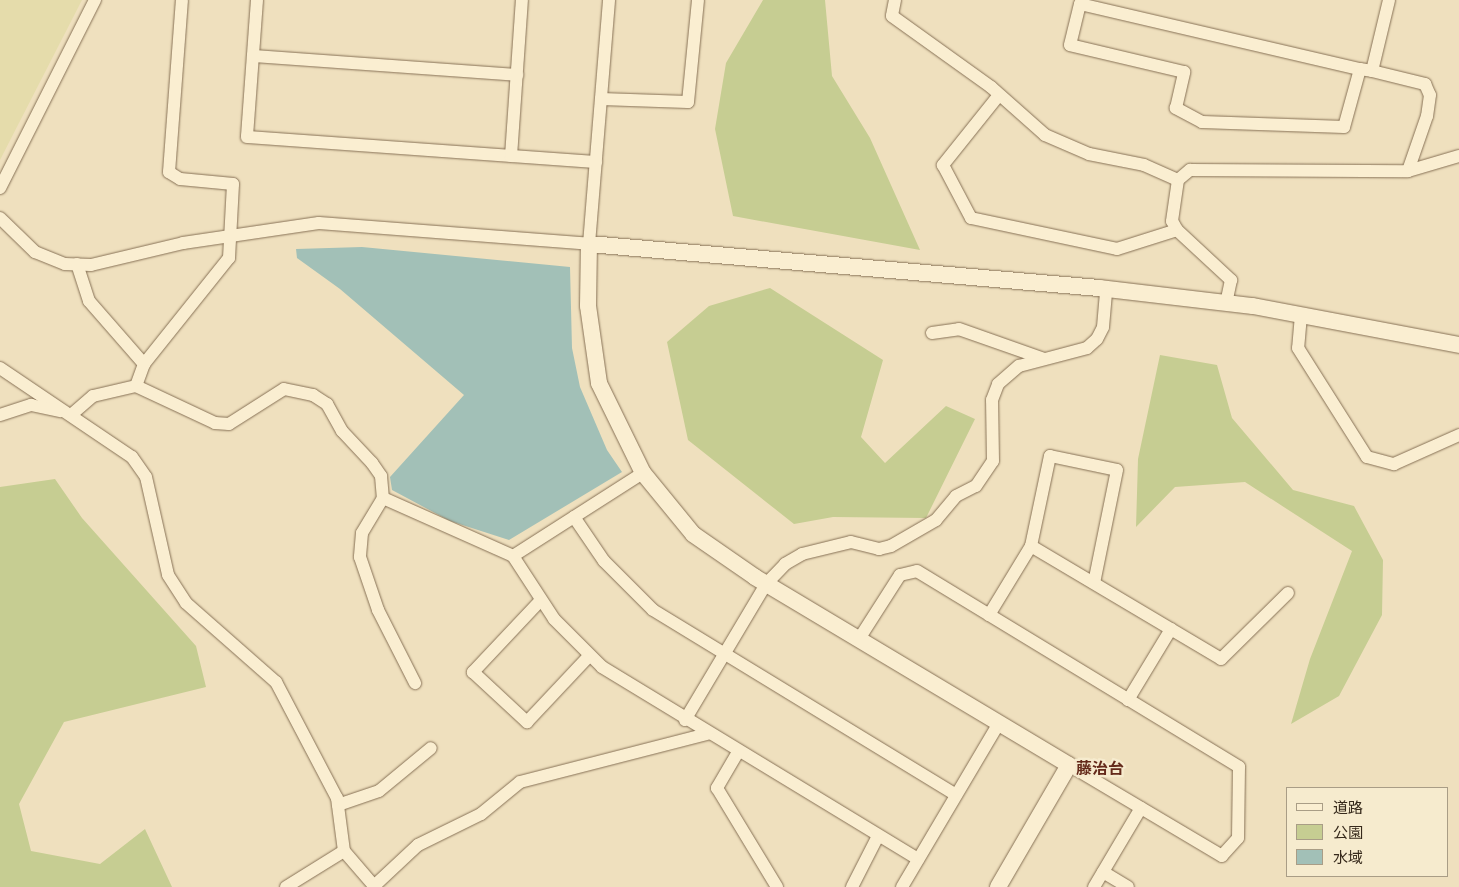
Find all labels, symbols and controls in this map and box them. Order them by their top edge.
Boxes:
district label: 藤治台 [1076,758,1124,778]
legend [1286,787,1449,877]
text: 道路 [1333,798,1363,817]
text: 公園 [1333,823,1363,842]
text: 水域 [1333,848,1363,867]

